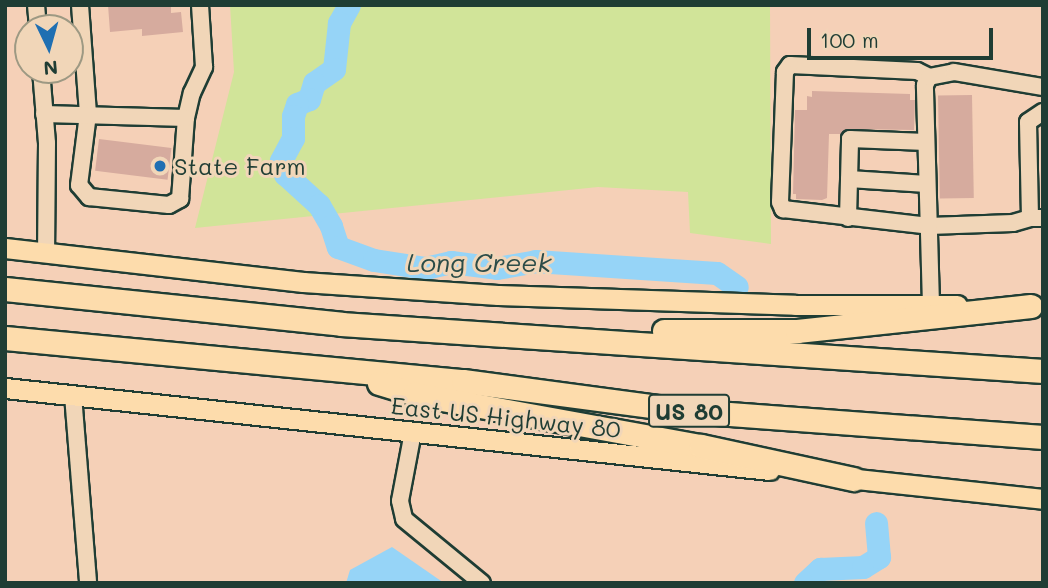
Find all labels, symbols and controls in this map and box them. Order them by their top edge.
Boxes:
north arrow [14,14,84,84]
scale bar [810,14,996,58]
text: 100 m [820,26,879,53]
text: N [42,55,59,82]
place label: State Farm [174,152,306,180]
marker: State Farm [152,158,168,174]
water label: Long Creek [407,247,551,279]
street label: East US Highway 80 [390,391,622,443]
road number: US 80 [647,392,731,430]

